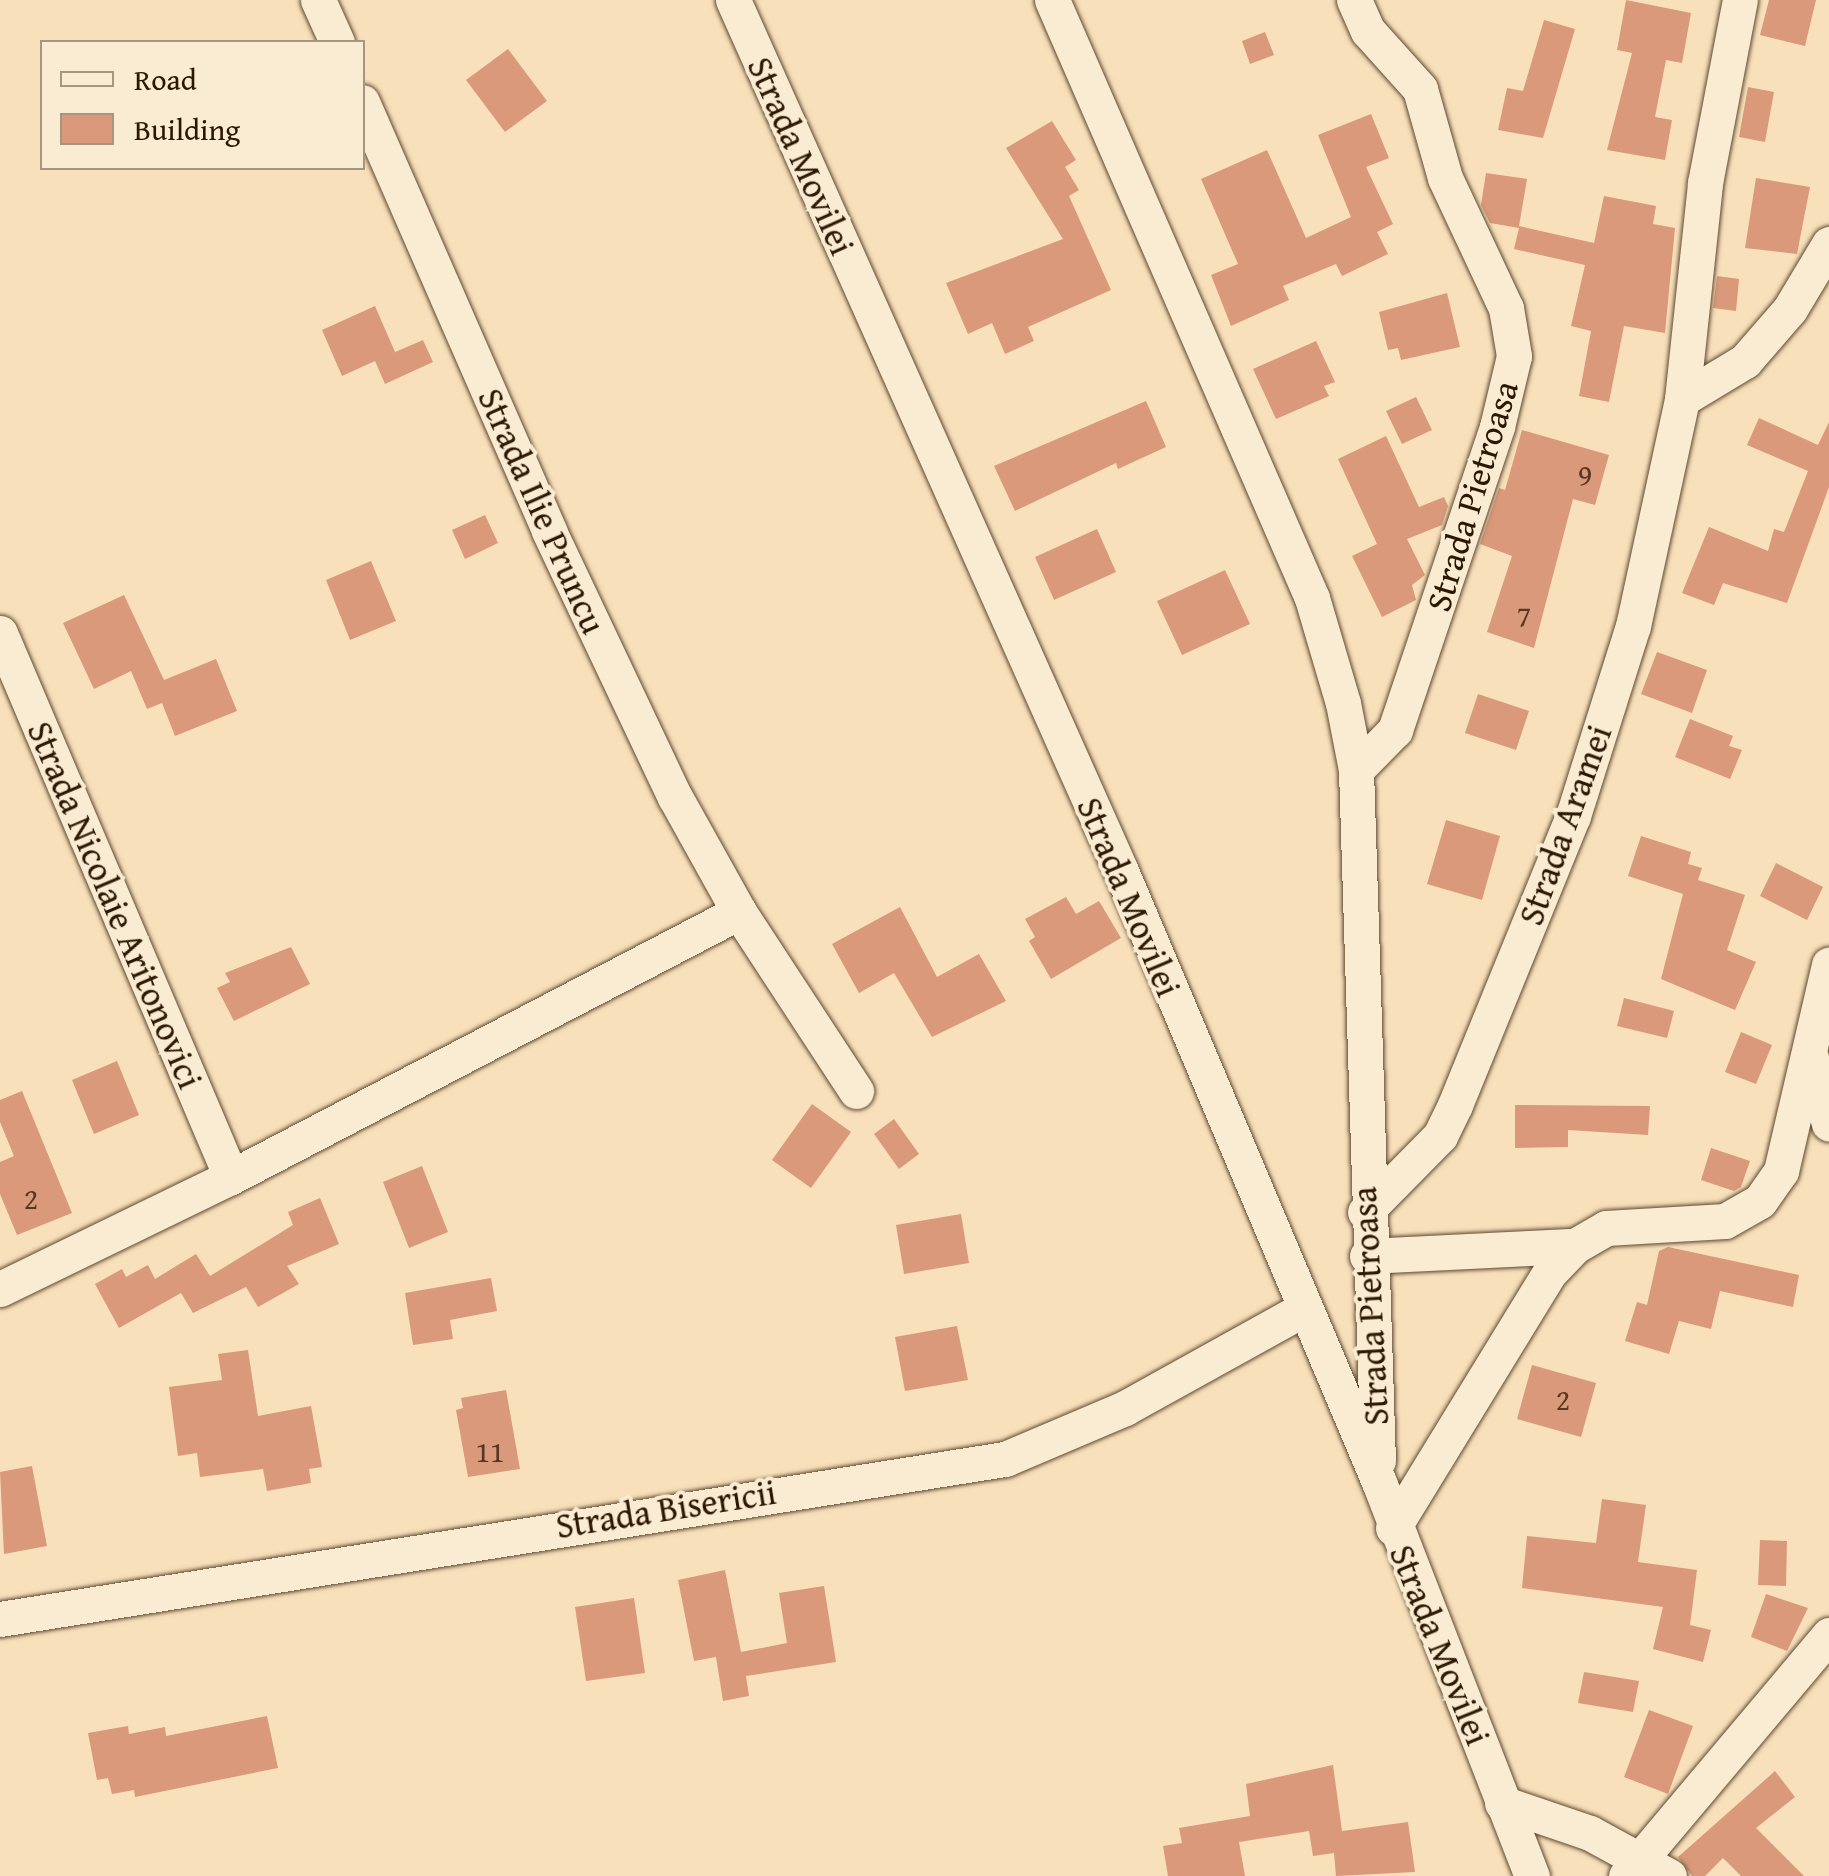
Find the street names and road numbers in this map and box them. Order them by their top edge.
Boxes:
street label: Strada Movilei [739,51,863,261]
street label: Strada Pietroasa [1417,376,1527,616]
street label: Strada Ilie Pruncu [469,382,615,640]
street label: Strada Nicolaie Aritonovici [19,715,211,1095]
street label: Strada Aramei [1509,719,1621,931]
street label: Strada Movilei [1068,791,1190,1003]
street label: Strada Pietroasa [1343,1185,1397,1427]
street label: Strada Bisericii [553,1471,779,1547]
street label: Strada Movilei [1381,1539,1499,1751]

